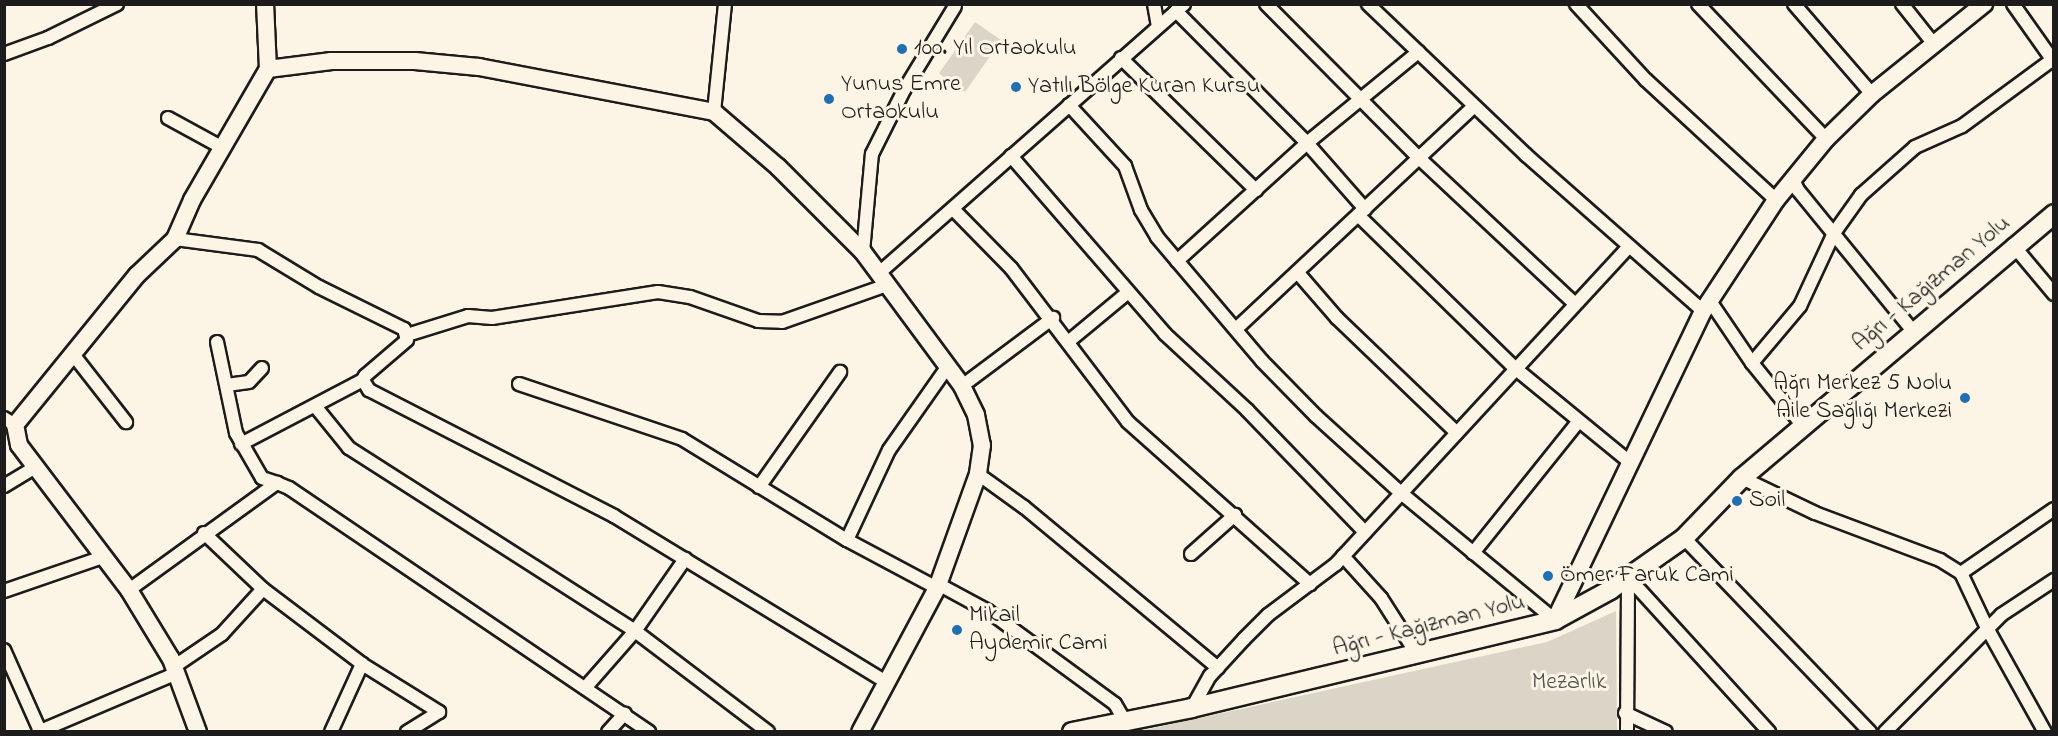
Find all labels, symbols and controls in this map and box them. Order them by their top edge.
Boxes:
place label: 100. Yıl Ortaokulu [914,35,1076,63]
marker: 100. Yıl Ortaokulu [895,42,909,56]
place label: Yunus Emre Ortaokulu [841,71,961,127]
place label: Yatılı Bölge Kuran Kursu [1028,73,1260,101]
marker: Yatılı Bölge Kuran Kursu [1009,80,1023,94]
marker: Yunus Emre Ortaokulu [822,92,836,106]
street label: Ağrı - Kağızman Yolu [1847,210,2017,358]
place label: Ağrı Merkez 5 Nolu Aile Sağlığı Merkezi [1773,370,1952,426]
marker: Ağrı Merkez 5 Nolu Aile Sağlığı Merkezi [1956,389,1974,407]
place label: Soil [1749,487,1785,515]
marker: Soil [1730,494,1744,508]
place label: Ömer Faruk Cami [1560,562,1734,590]
marker: Ömer Faruk Cami [1541,569,1555,583]
street label: Ağrı - Kağızman Yolu [1330,588,1528,664]
place label: Mikail Aydemir Cami [969,602,1108,658]
marker: Mikail Aydemir Cami [950,623,964,637]
park label: Mezarlık [1532,669,1606,697]

